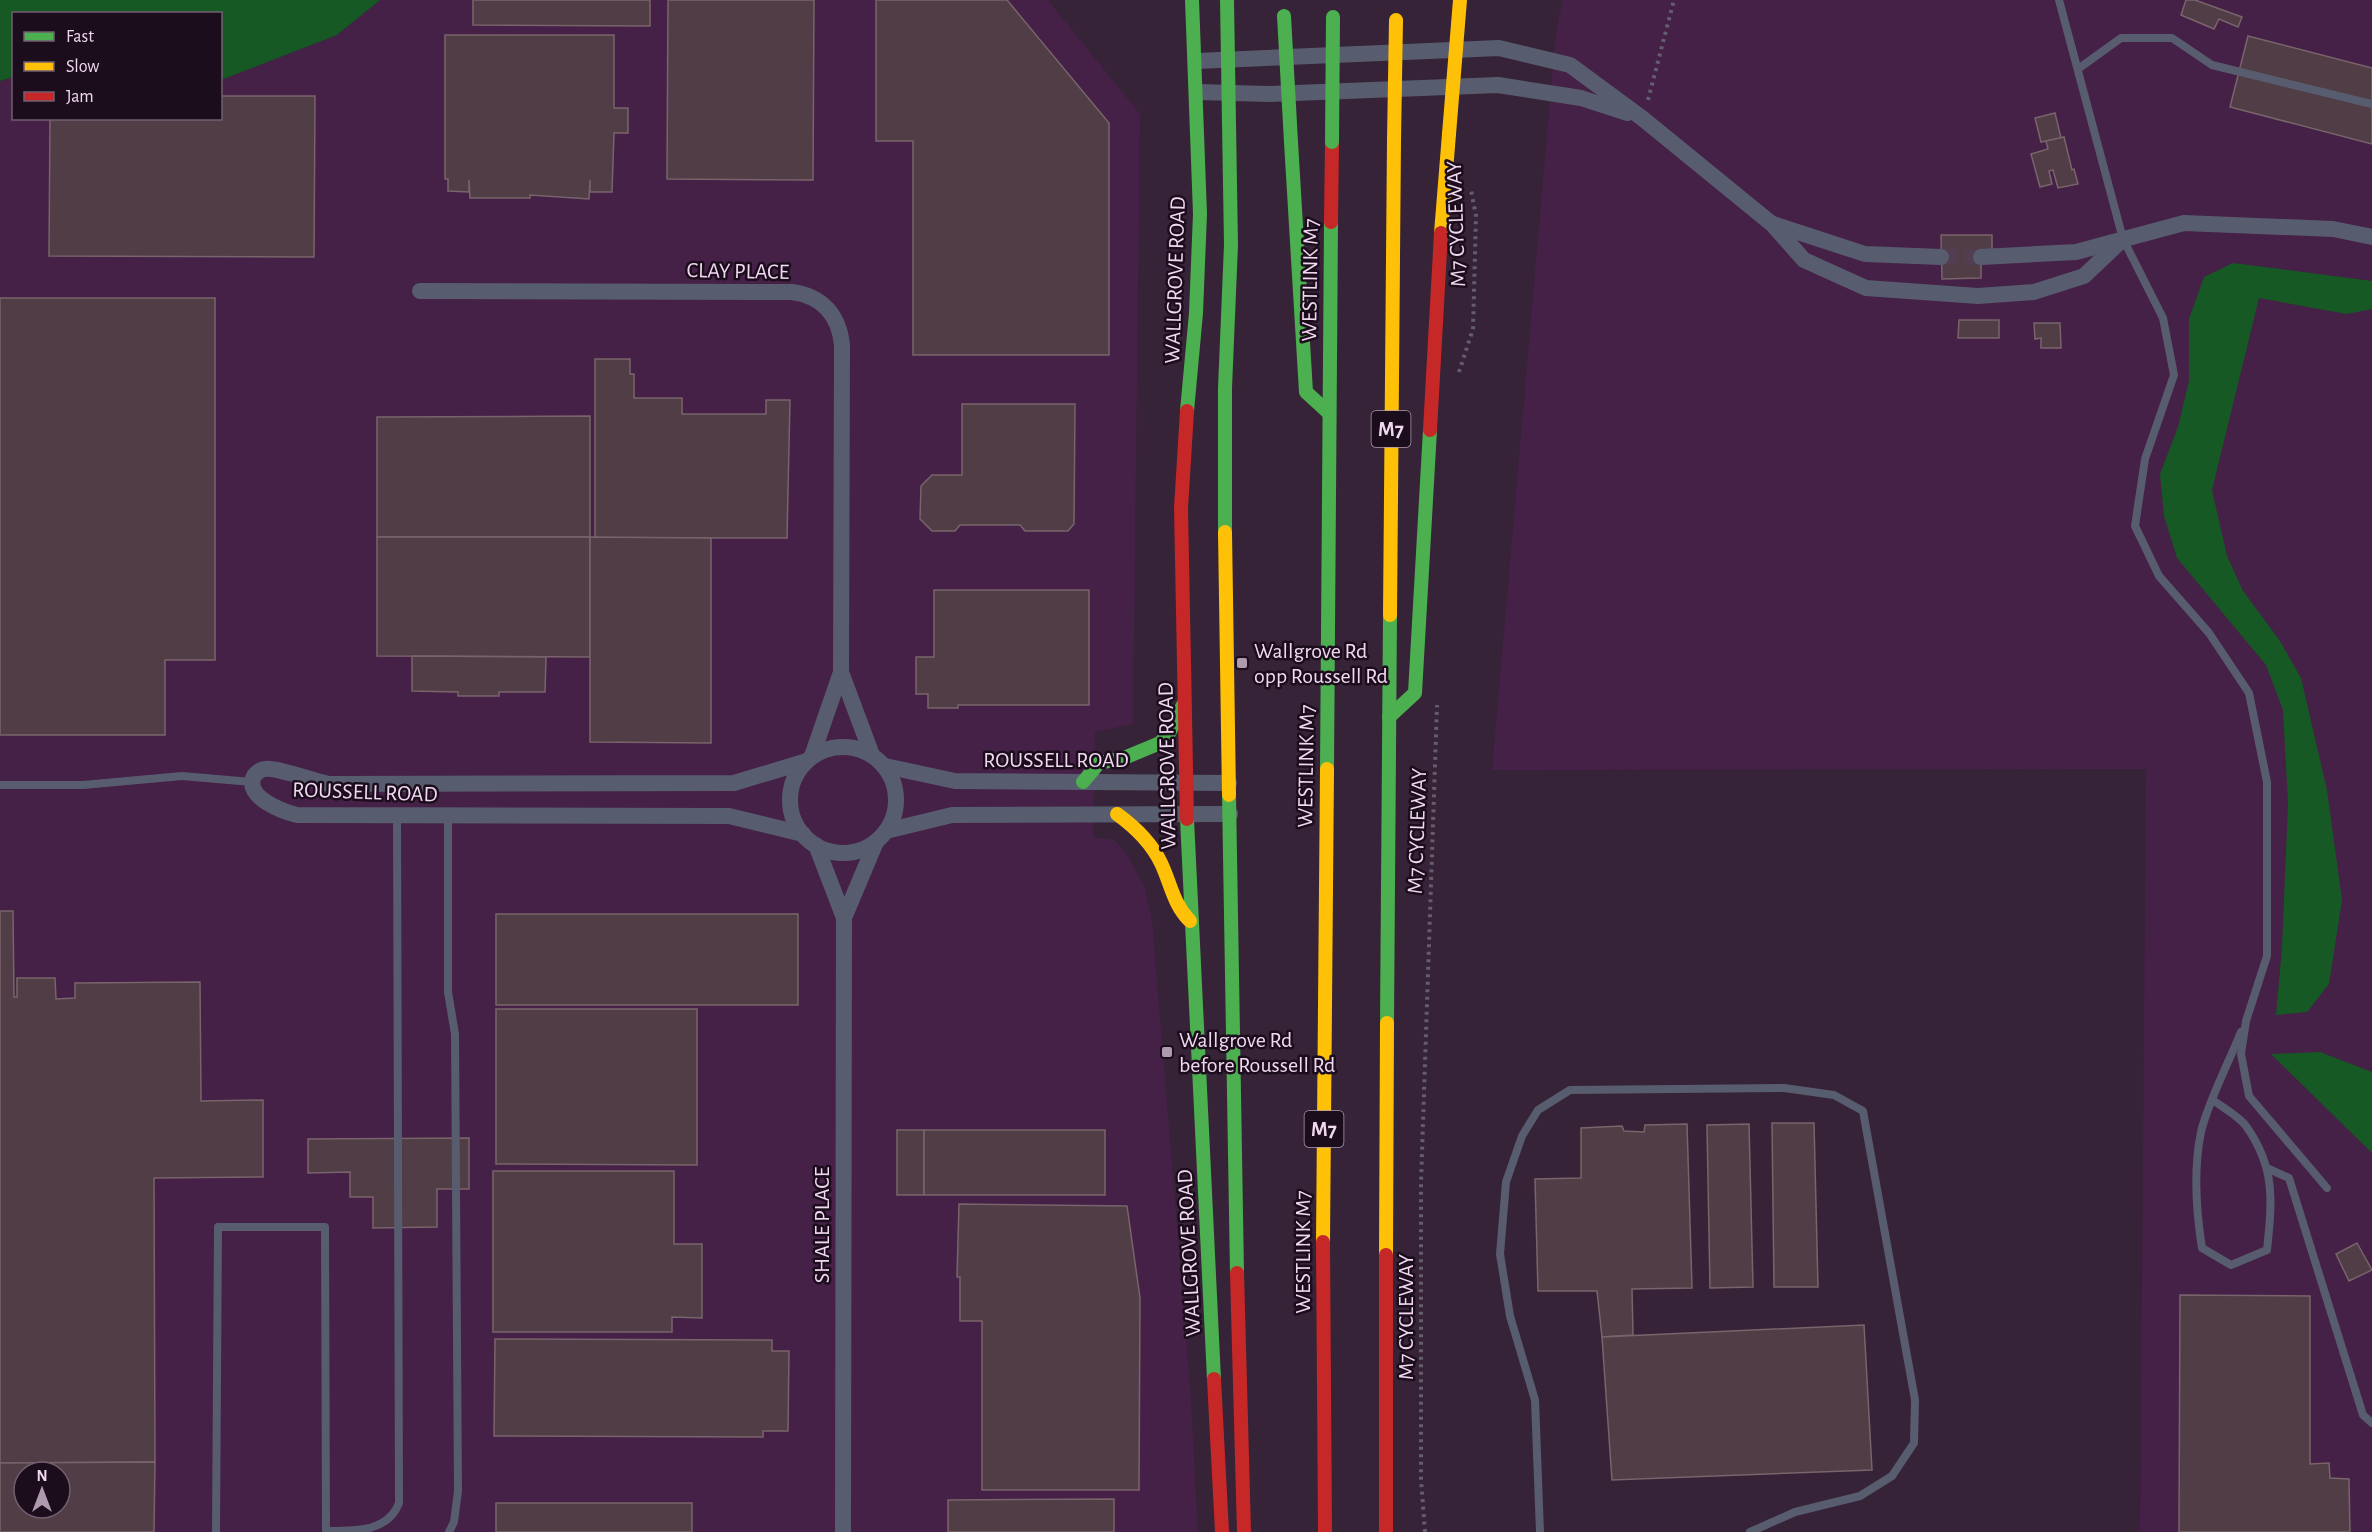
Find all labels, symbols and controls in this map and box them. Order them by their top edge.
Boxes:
legend [12,12,222,120]
text: Fast [66,28,94,46]
text: Slow [66,58,99,76]
text: Jam [66,88,94,106]
street label: M7 CYCLEWAY [1443,160,1469,287]
street label: WALLGROVE ROAD [1161,196,1189,364]
street label: WESTLINK M7 [1298,218,1322,342]
street label: CLAY PLACE [687,259,790,283]
road number: M7 [1372,411,1410,447]
place label: Wallgrove Rd opp Roussell Rd [1254,640,1388,687]
marker: Wallgrove Rd opp Roussell Rd [1235,656,1249,670]
street label: WALLGROVE ROAD [1155,682,1179,850]
street label: WESTLINK M7 [1294,704,1318,828]
street label: ROUSSELL ROAD [983,749,1129,771]
street label: M7 CYCLEWAY [1404,767,1430,894]
street label: ROUSSELL ROAD [292,778,438,806]
place label: Wallgrove Rd before Roussell Rd [1179,1029,1335,1076]
marker: Wallgrove Rd before Roussell Rd [1160,1045,1174,1059]
road number: M7 [1304,1111,1344,1147]
street label: SHALE PLACE [811,1166,833,1283]
street label: WALLGROVE ROAD [1174,1169,1204,1337]
street label: WESTLINK M7 [1292,1190,1314,1314]
street label: M7 CYCLEWAY [1395,1254,1417,1380]
north arrow [12,1460,72,1520]
text: N [36,1468,48,1484]

